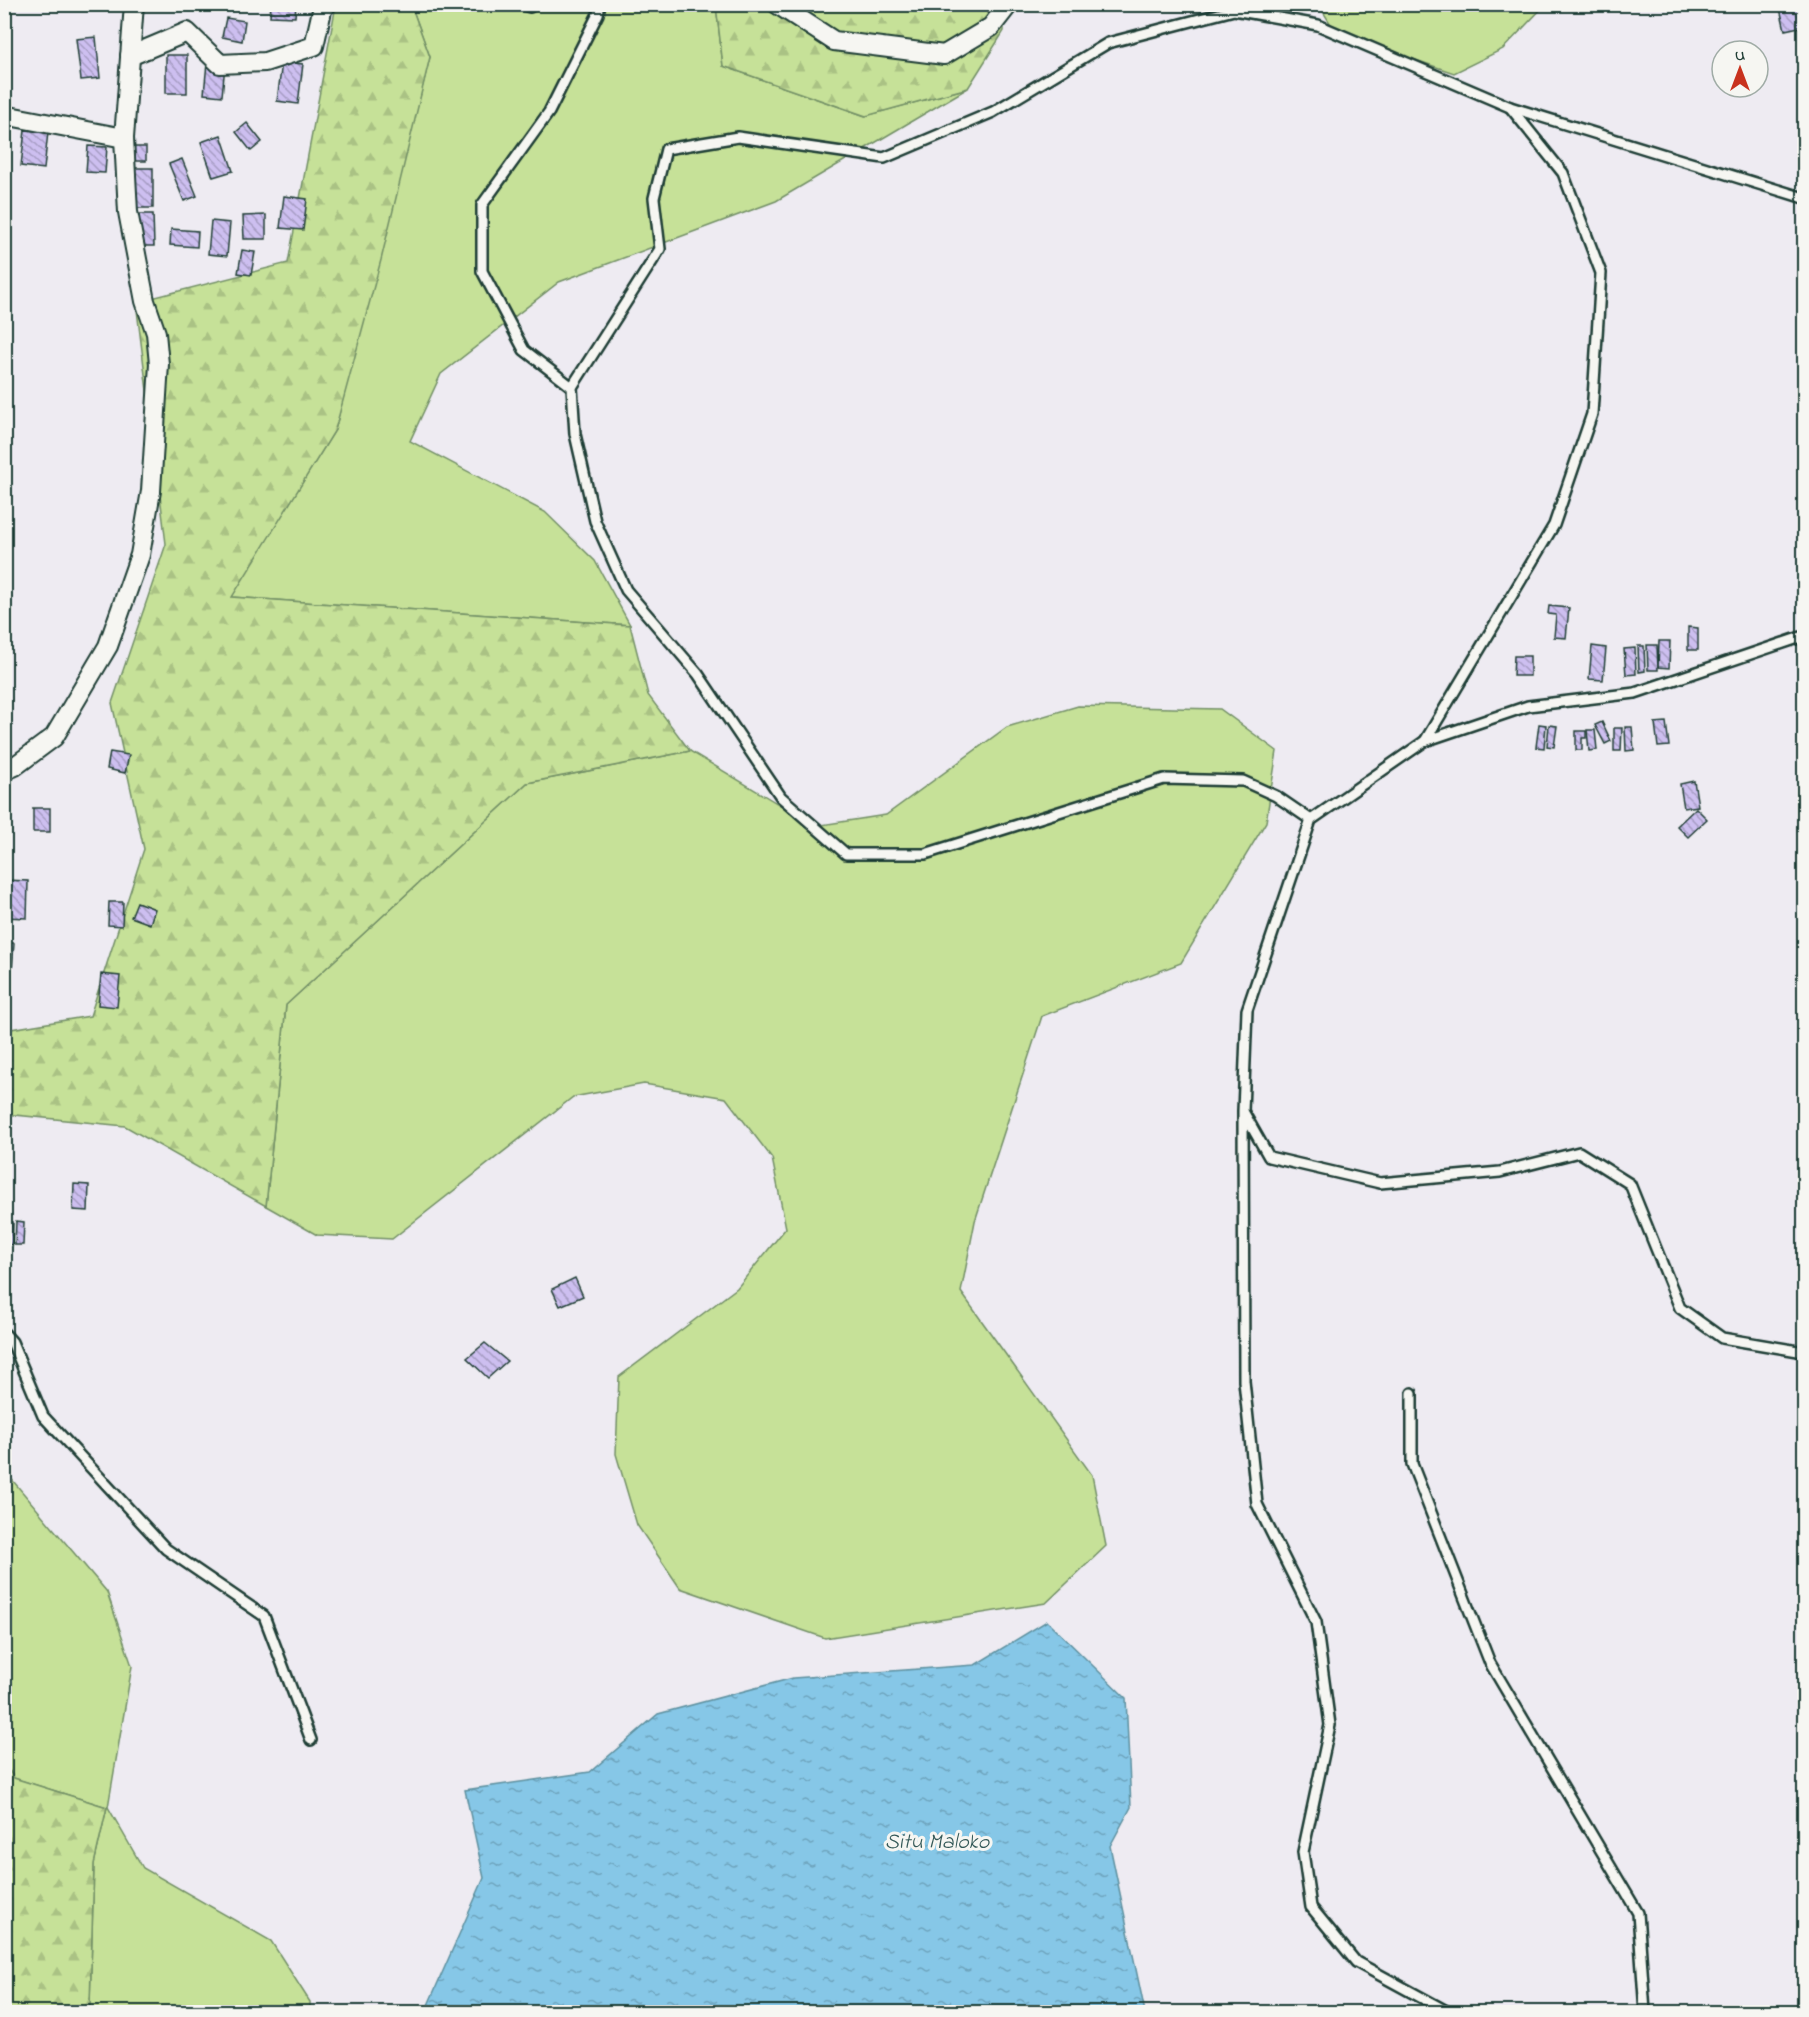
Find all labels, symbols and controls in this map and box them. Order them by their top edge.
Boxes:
north arrow [1710,39,1770,99]
text: U [1735,44,1745,68]
water label: Situ Maloko [885,1827,991,1859]

